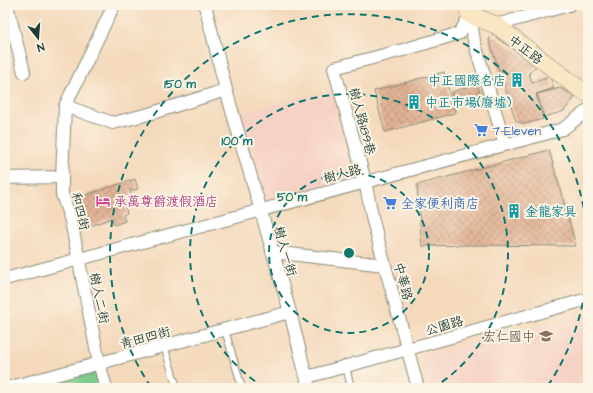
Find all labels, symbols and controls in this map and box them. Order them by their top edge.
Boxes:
north arrow [18,18,58,58]
street label: 中正路 [504,31,546,69]
text: N [35,39,46,55]
place label: 中正國際名店 [428,72,506,90]
building icon: 中正國際名店 [509,72,525,88]
text: 150 m [164,76,197,93]
street label: 樹人路189巷 [344,85,380,157]
building icon: 中正市場(廢墟) [406,94,422,110]
place label: 中正市場(廢墟) [425,94,512,112]
supermarket icon: 7-Eleven [473,122,489,138]
place label: 7-Eleven [492,122,542,140]
text: 100 m [222,133,253,150]
street label: 樹人路 [321,160,363,188]
text: 50 m [277,189,308,206]
street label: 和四街 [67,190,93,232]
hotel icon: 承萬尊爵渡假酒店 [95,193,111,209]
place label: 承萬尊爵渡假酒店 [114,193,218,211]
supermarket icon: 全家便利商店 [382,195,398,211]
place label: 全家便利商店 [401,195,479,213]
building icon: 金龍家具 [506,203,522,219]
place label: 金龍家具 [525,203,577,221]
street label: 樹人一街 [269,224,301,279]
centre of rings [342,246,356,260]
street label: 中華路 [389,260,417,302]
street label: 樹人二街 [85,271,113,326]
street label: 公園路 [423,312,466,340]
street label: 青田四街 [118,323,173,353]
place label: 宏仁國中 [483,328,535,346]
school or university icon: 宏仁國中 [538,328,554,344]

